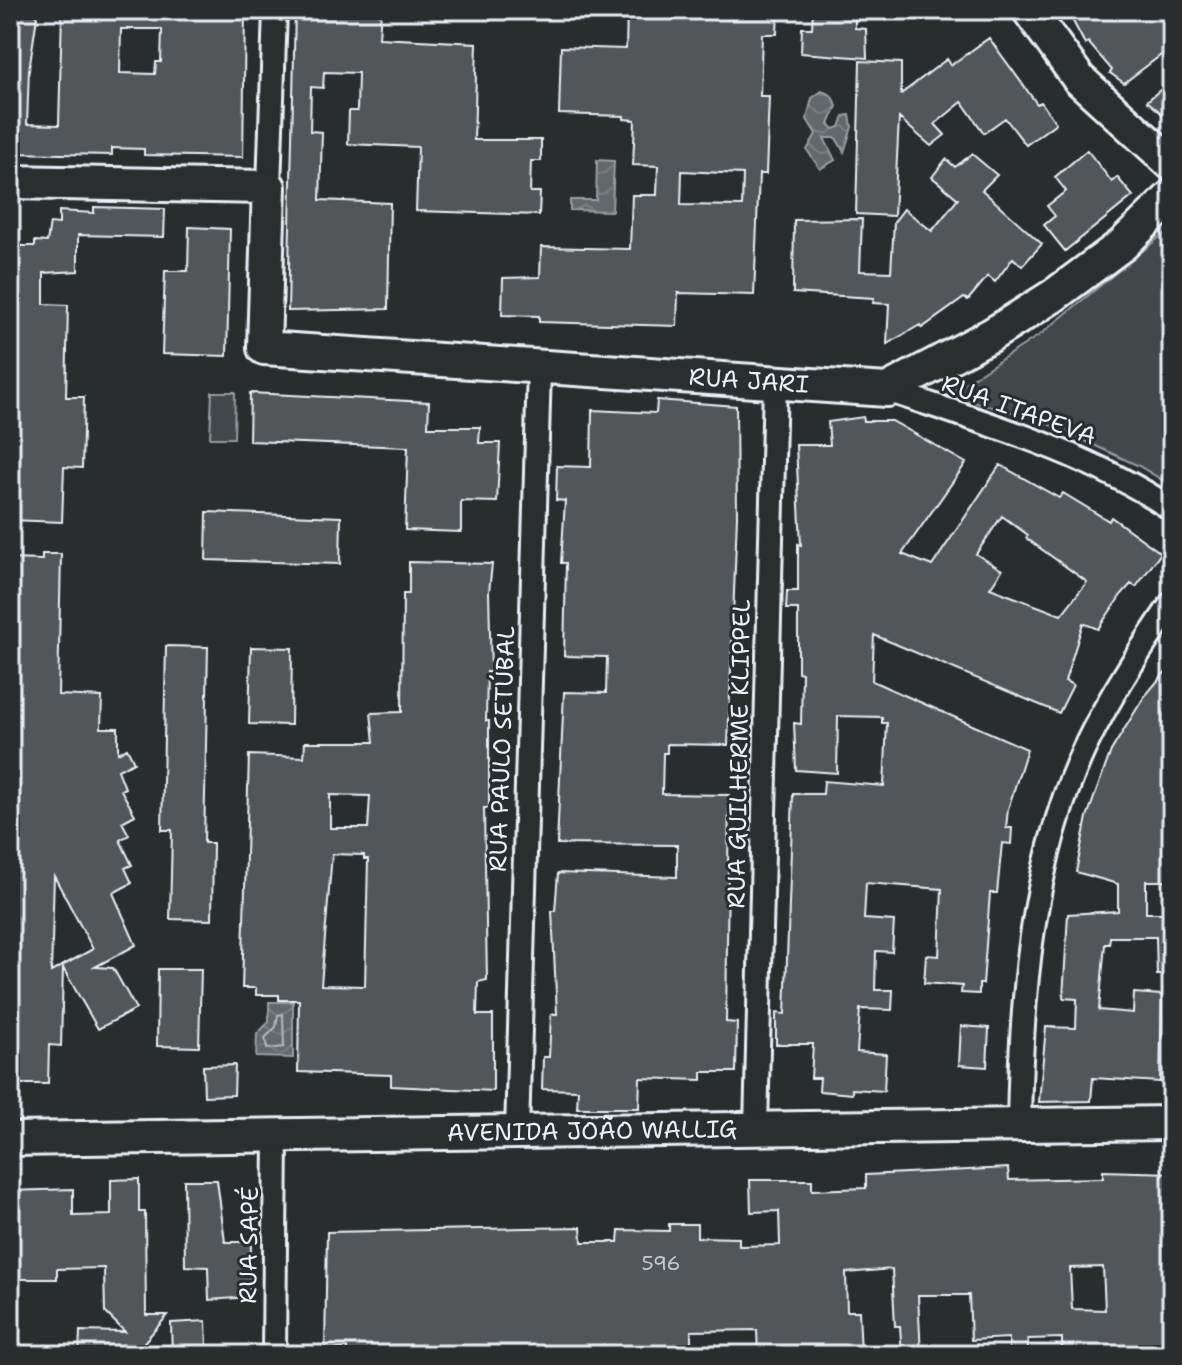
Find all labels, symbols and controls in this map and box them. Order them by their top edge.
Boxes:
street label: RUA JARI [688,361,810,401]
street label: RUA ITAPEVA [937,367,1101,453]
street label: RUA GUILHERME KLIPPEL [720,599,758,909]
street label: RUA PAULO SETÚBAL [482,625,522,873]
street label: AVENIDA JOÃO WALLIG [447,1113,737,1149]
street label: RUA SAPÉ [232,1186,266,1304]
house number: 596 [642,1250,680,1276]

